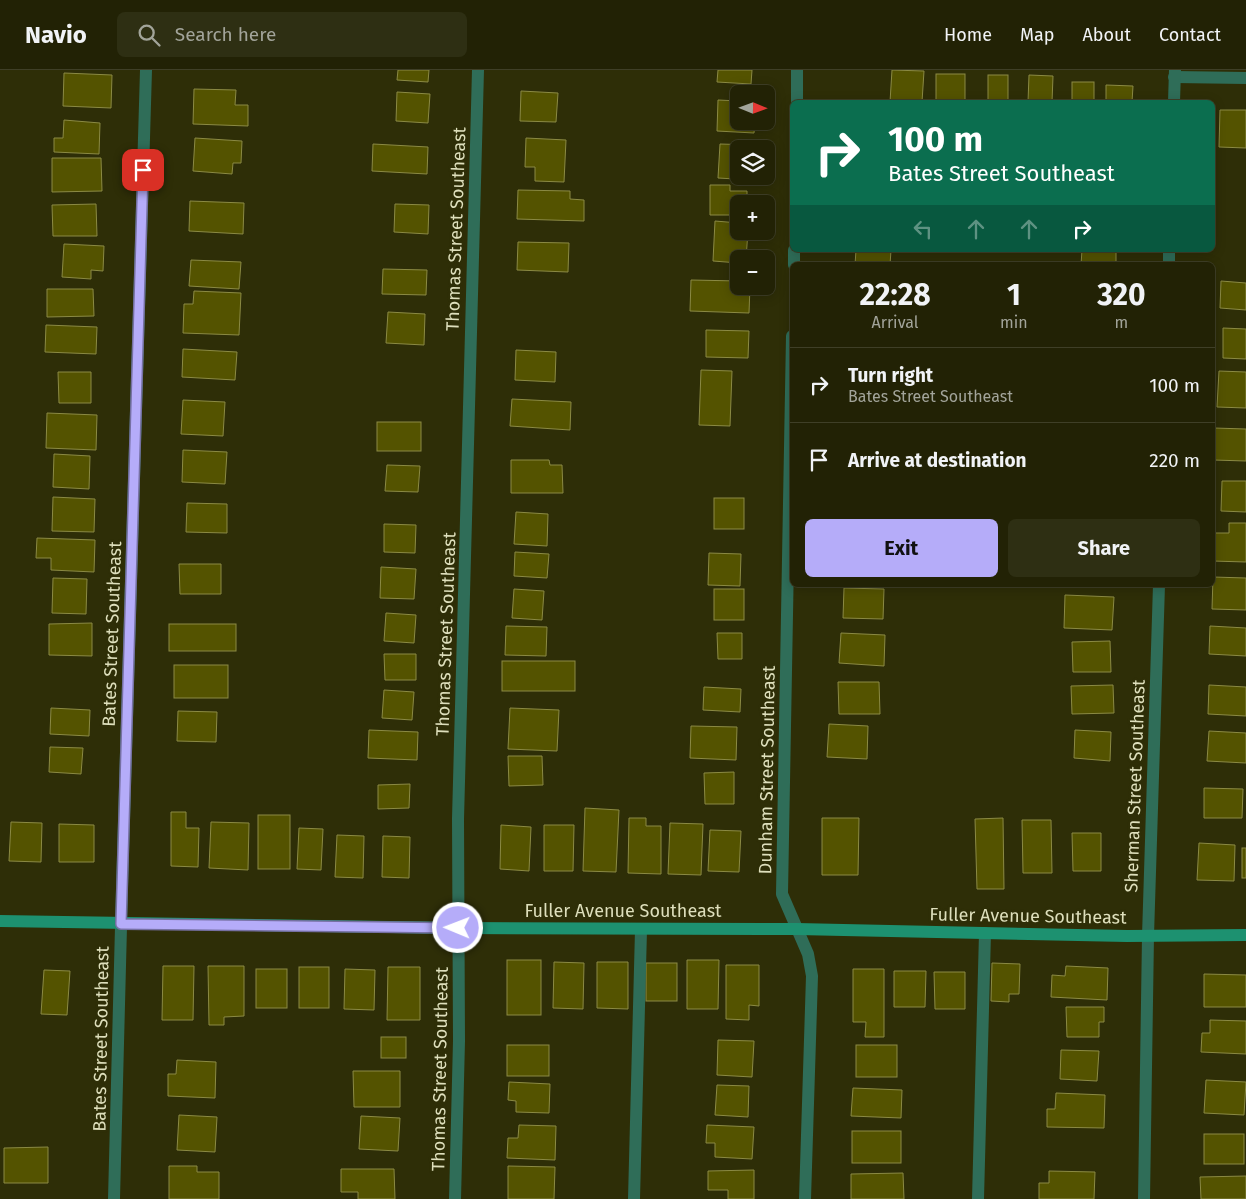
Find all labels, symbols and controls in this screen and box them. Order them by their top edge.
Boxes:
search box [117,12,467,57]
text: Navio [25,21,87,49]
icon: search [135,21,163,49]
text: Search here [175,23,276,46]
text: Home [944,24,992,46]
text: Map [1020,24,1054,46]
text: About [1082,24,1131,46]
text: Contact [1159,24,1221,46]
north arrow [730,85,775,130]
map controls [730,85,775,295]
text: 100 m [888,118,983,160]
icon: right [805,120,870,185]
street label: Thomas Street Southeast [441,126,471,331]
button: layers [730,140,775,185]
pin [122,149,164,191]
icon: arrive [129,156,157,184]
text: Bates Street Southeast [888,160,1115,187]
button: + [730,195,775,240]
icon: left [909,215,937,243]
icon: ahead [962,215,990,243]
icon: ahead [1015,215,1043,243]
icon: right [1068,215,1096,243]
button: − [730,250,775,295]
text: 22:28 [859,277,931,313]
text: 1 [1007,277,1021,313]
text: 320 [1097,277,1146,313]
text: Arrival [872,313,918,332]
text: min [1000,313,1028,332]
text: m [1114,313,1128,332]
text: Turn right [848,364,933,387]
icon: right [805,371,833,399]
text: 100 m [1149,374,1200,397]
text: Bates Street Southeast [848,387,1013,406]
icon: arrive [805,446,833,474]
text: Arrive at destination [848,449,1027,472]
text: 220 m [1149,449,1200,472]
button: Exit [805,519,998,577]
button: Share [1008,519,1200,577]
street label: Thomas Street Southeast [431,531,461,736]
street label: Bates Street Southeast [98,540,126,727]
street label: Dunham Street Southeast [754,665,780,875]
street label: Sherman Street Southeast [1120,679,1150,893]
street label: Fuller Avenue Southeast [524,900,722,922]
position arrow [431,901,483,953]
street label: Fuller Avenue Southeast [929,903,1127,929]
street label: Bates Street Southeast [88,946,114,1132]
street label: Thomas Street Southeast [427,966,453,1171]

